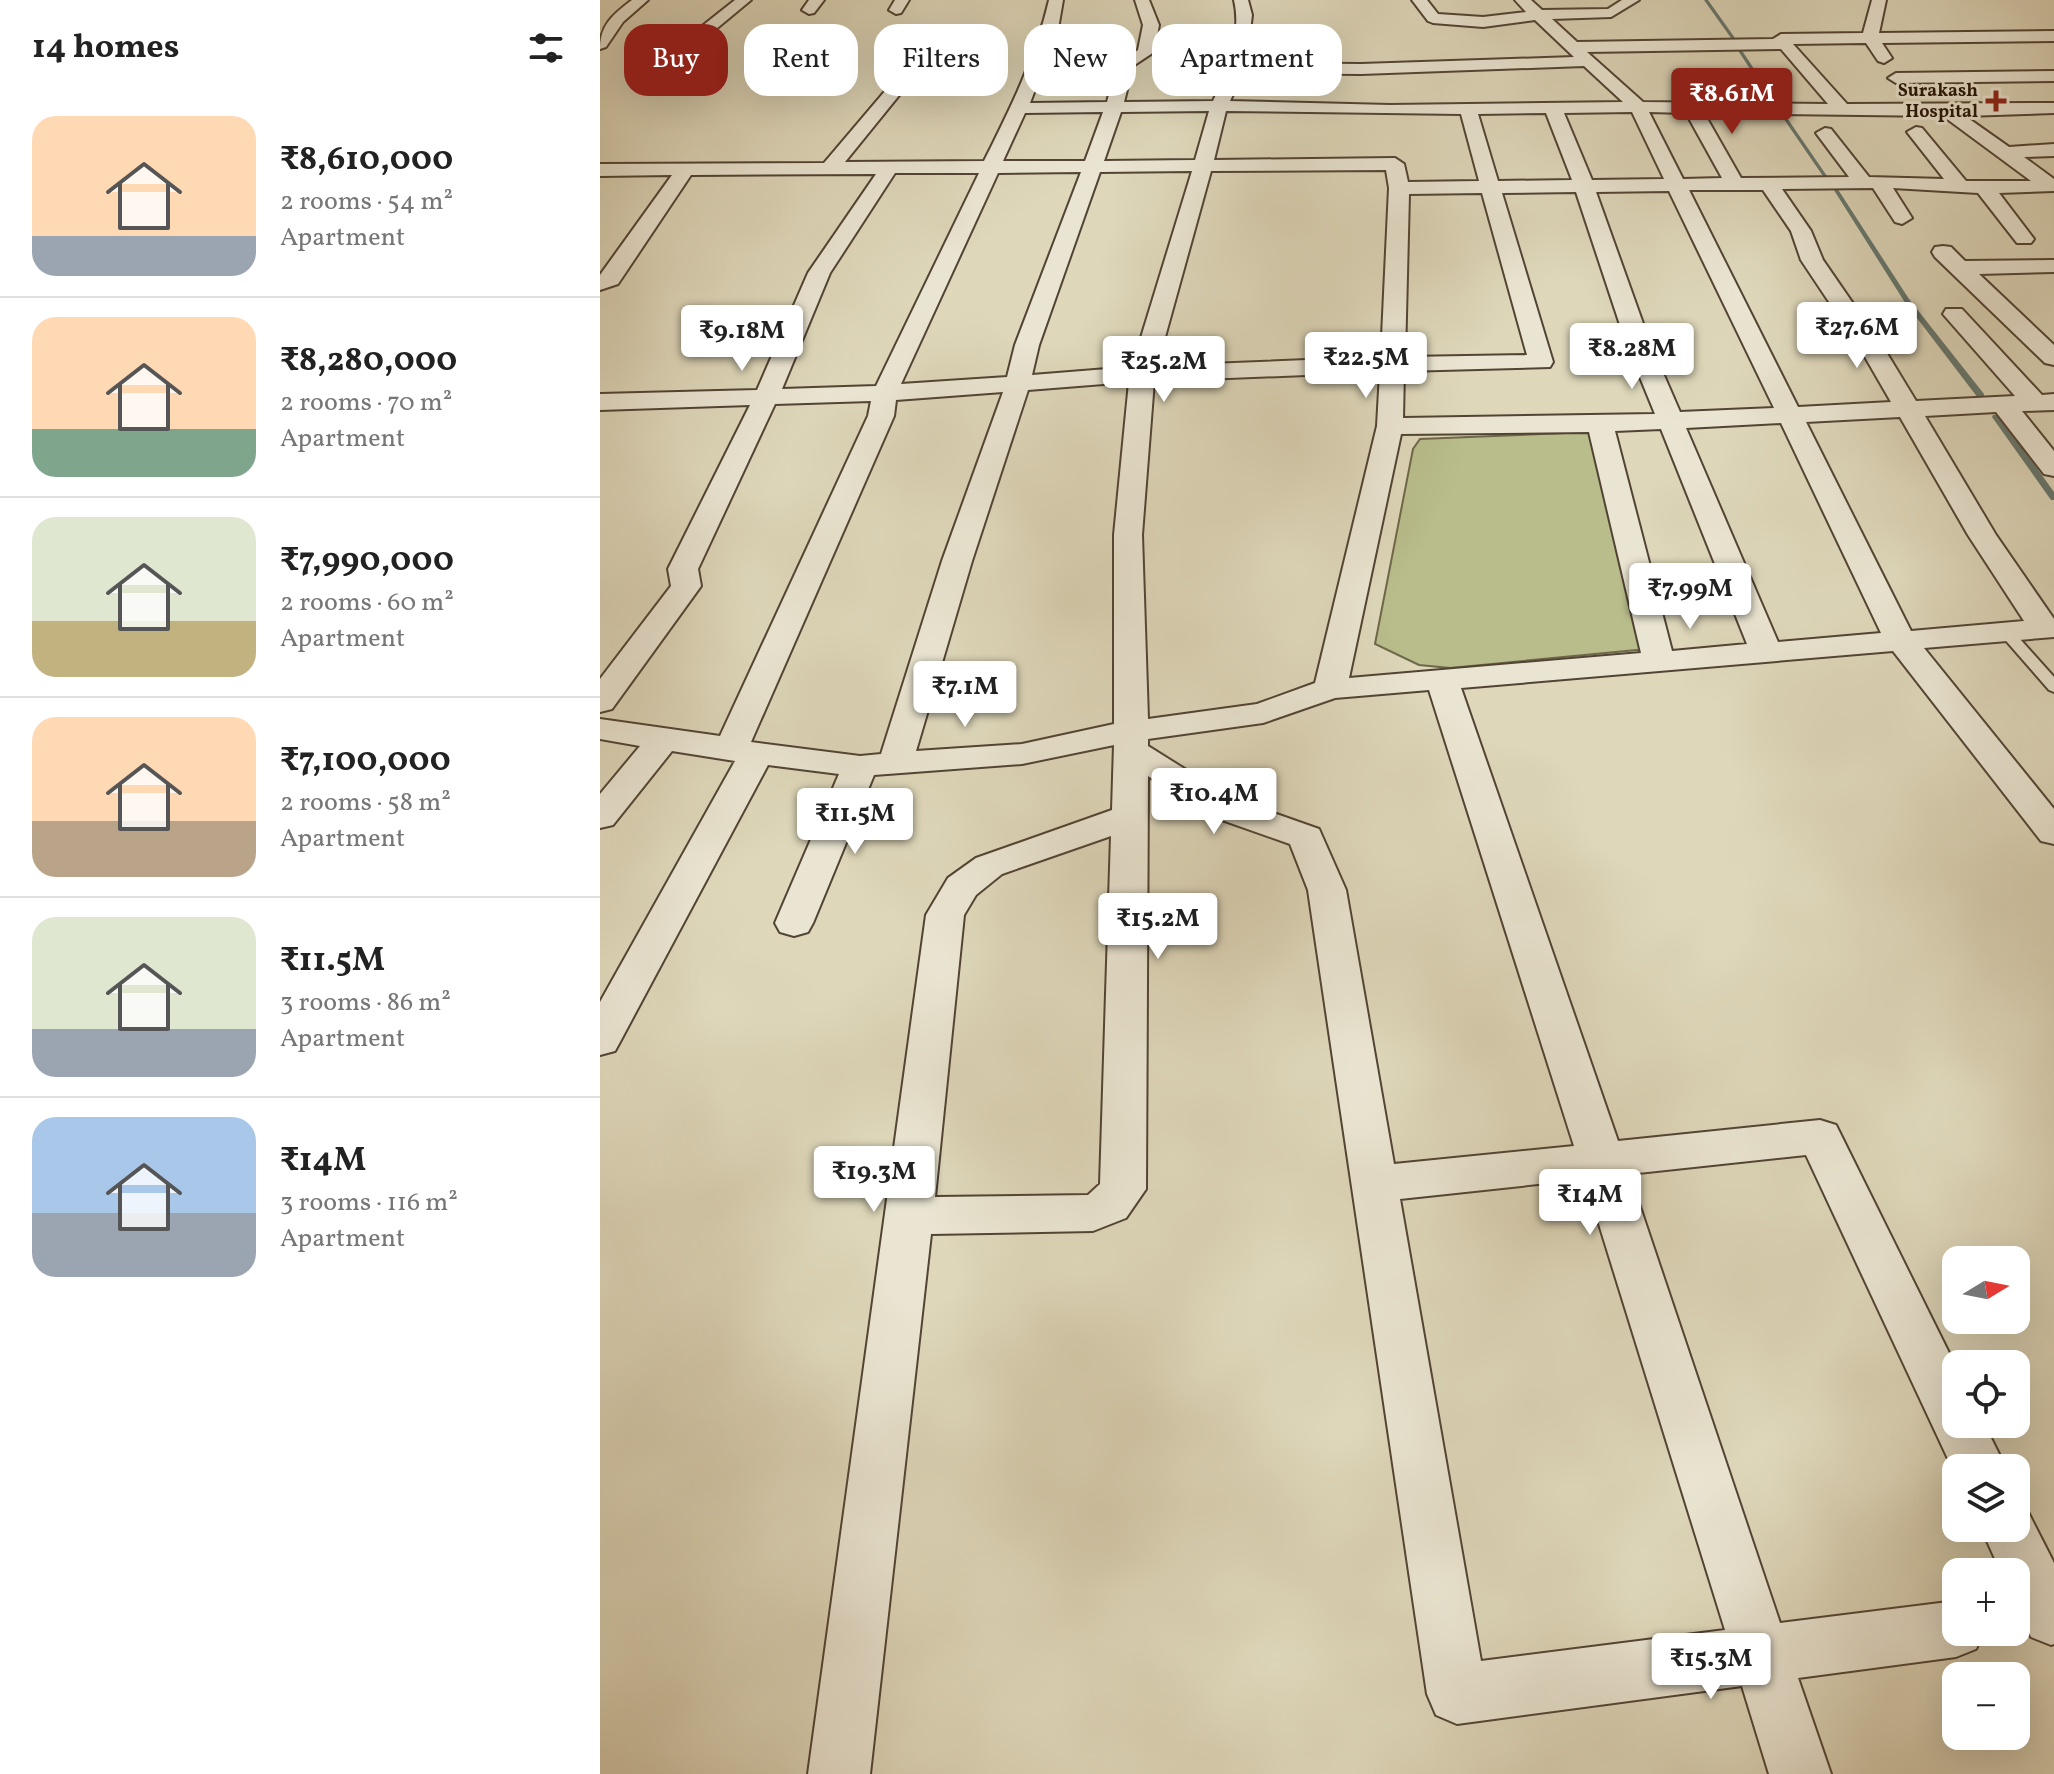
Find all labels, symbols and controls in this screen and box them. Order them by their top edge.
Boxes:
chip: Buy [624,24,728,96]
chip: Rent [744,24,858,96]
chip: Filters [874,24,1008,96]
chip: New [1024,24,1136,96]
chip: Apartment [1152,24,1342,96]
text: 14 homes [32,25,179,72]
icon: filters [524,26,568,70]
pin: ₹8.61M [1667,68,1797,136]
text: ₹8.61M [1689,76,1775,112]
place label: Surakash Hospital [1898,79,1978,125]
marker: Surakash Hospital [1985,90,2007,112]
text: ₹8,610,000 [280,137,453,184]
icon: home [96,148,192,244]
text: 2 rooms · 54 m² [280,184,453,220]
text: Apartment [280,220,405,256]
pin: ₹27.6M [1792,302,1922,370]
pin: ₹9.18M [677,305,807,373]
text: ₹27.6M [1815,310,1899,346]
text: ₹9.18M [699,313,785,349]
pin: ₹8.28M [1567,323,1697,391]
text: ₹8.28M [1588,331,1676,367]
pin: ₹22.5M [1301,332,1431,400]
pin: ₹25.2M [1099,336,1229,404]
text: ₹8,280,000 [280,338,457,385]
text: ₹22.5M [1323,340,1409,376]
text: ₹25.2M [1121,344,1207,380]
icon: home [96,349,192,445]
text: 2 rooms · 70 m² [280,385,452,421]
text: Apartment [280,421,405,457]
text: ₹7,990,000 [280,538,454,585]
icon: home [96,549,192,645]
pin: ₹7.99M [1625,563,1755,631]
text: ₹7.99M [1647,571,1733,607]
text: 2 rooms · 60 m² [280,585,454,621]
text: Apartment [280,621,405,657]
pin: ₹7.1M [909,661,1021,729]
text: ₹7.1M [931,669,999,705]
text: ₹7,100,000 [280,738,451,785]
icon: home [96,749,192,845]
pin: ₹10.4M [1149,768,1279,836]
text: ₹10.4M [1169,776,1259,812]
text: 2 rooms · 58 m² [280,785,451,821]
pin: ₹11.5M [790,788,920,856]
text: ₹11.5M [815,796,895,832]
text: Apartment [280,821,405,857]
pin: ₹15.2M [1093,893,1223,961]
text: ₹15.2M [1116,901,1200,937]
text: ₹11.5M [280,938,385,985]
icon: home [96,949,192,1045]
text: 3 rooms · 86 m² [280,985,451,1021]
text: Apartment [280,1021,405,1057]
text: ₹14M [280,1138,366,1185]
pin: ₹19.3M [809,1146,939,1214]
icon: home [96,1149,192,1245]
text: ₹19.3M [832,1154,916,1190]
pin: ₹14M [1543,1169,1637,1237]
text: ₹14M [1557,1177,1623,1213]
text: 3 rooms · 116 m² [280,1185,458,1221]
text: Apartment [280,1221,405,1257]
north arrow [1942,1246,2030,1334]
map controls [1942,1246,2030,1750]
button: locate [1942,1350,2030,1438]
button: layers [1942,1454,2030,1542]
button: + [1942,1558,2030,1646]
pin: ₹15.3M [1646,1633,1776,1701]
text: ₹15.3M [1670,1641,1752,1677]
button: − [1942,1662,2030,1750]

